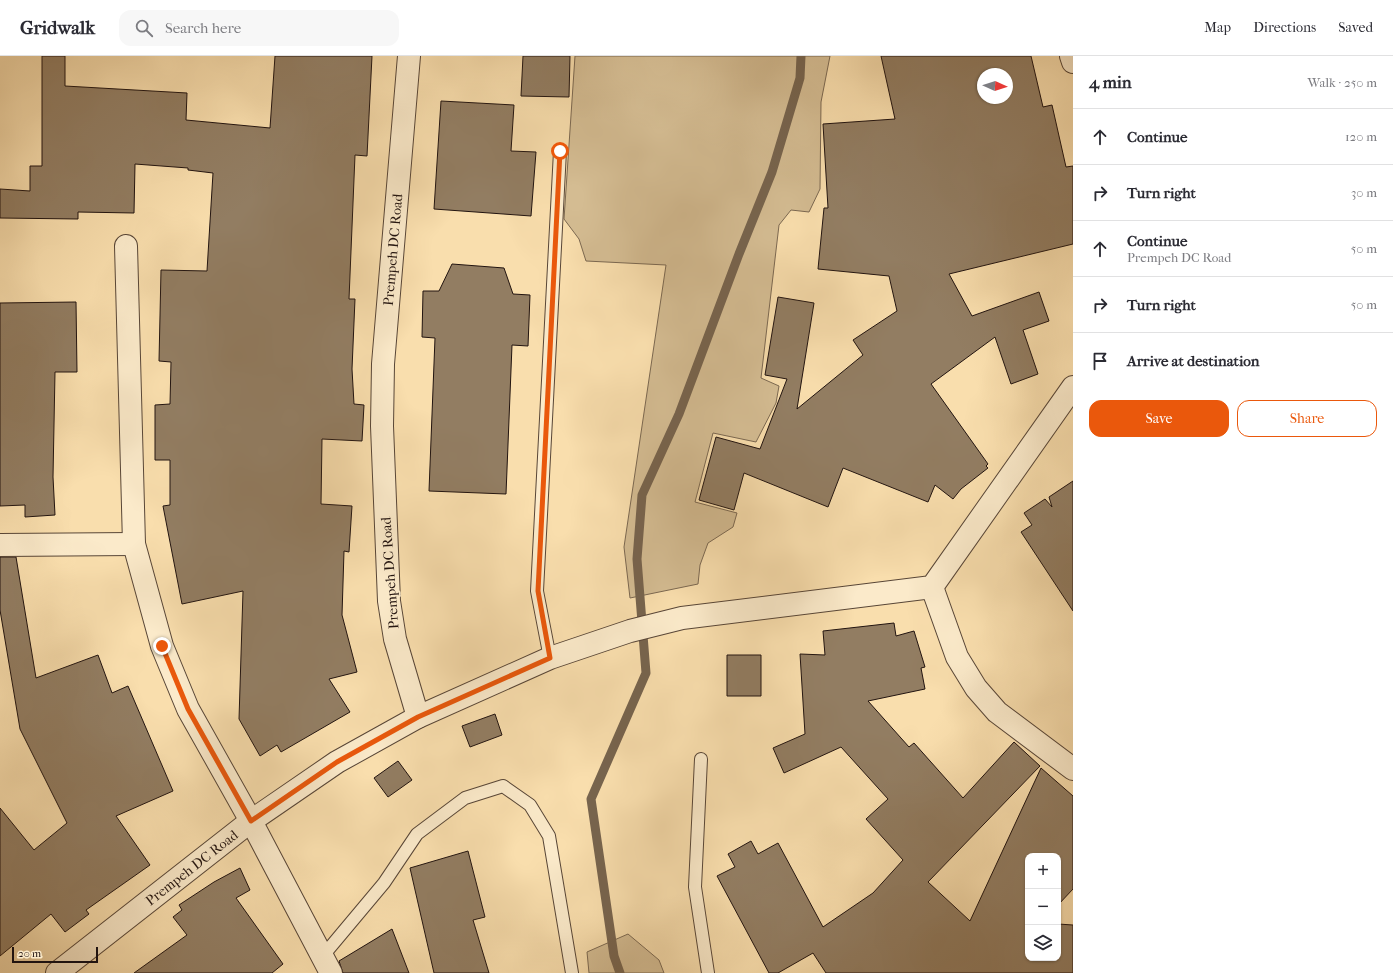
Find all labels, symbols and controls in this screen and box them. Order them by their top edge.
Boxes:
search box [119,10,399,46]
text: Gridwalk [20,17,95,39]
icon: search [133,17,155,39]
text: Search here [165,19,241,37]
text: Map [1204,19,1231,36]
text: Directions [1253,19,1316,36]
text: Saved [1338,19,1373,36]
north arrow [977,68,1013,104]
text: 4 min [1089,72,1132,92]
text: Walk · 250 m [1308,75,1377,90]
icon: ahead [1089,126,1111,148]
text: Continue [1127,128,1187,146]
text: 120 m [1345,129,1377,144]
route start [551,142,569,160]
icon: right [1089,182,1111,204]
text: Turn right [1127,184,1196,202]
text: 30 m [1351,185,1377,200]
street label: Prempeh DC Road [379,193,406,307]
text: Continue [1127,232,1187,250]
icon: ahead [1089,238,1111,260]
text: 50 m [1351,241,1377,256]
text: Prempeh DC Road [1127,250,1231,265]
icon: right [1089,294,1111,316]
text: Turn right [1127,296,1196,314]
text: 50 m [1351,297,1377,312]
icon: arrive [1089,350,1111,372]
text: Arrive at destination [1127,352,1259,370]
button: Save [1089,400,1229,437]
button: Share [1237,400,1377,437]
street label: Prempeh DC Road [378,516,402,630]
route end [153,637,171,655]
street label: Prempeh DC Road [142,826,241,909]
map controls [1025,853,1061,961]
button: + [1025,853,1061,889]
button: − [1025,889,1061,925]
button: layers [1025,925,1061,961]
scale bar [12,945,98,964]
text: 20 m [18,947,41,960]

